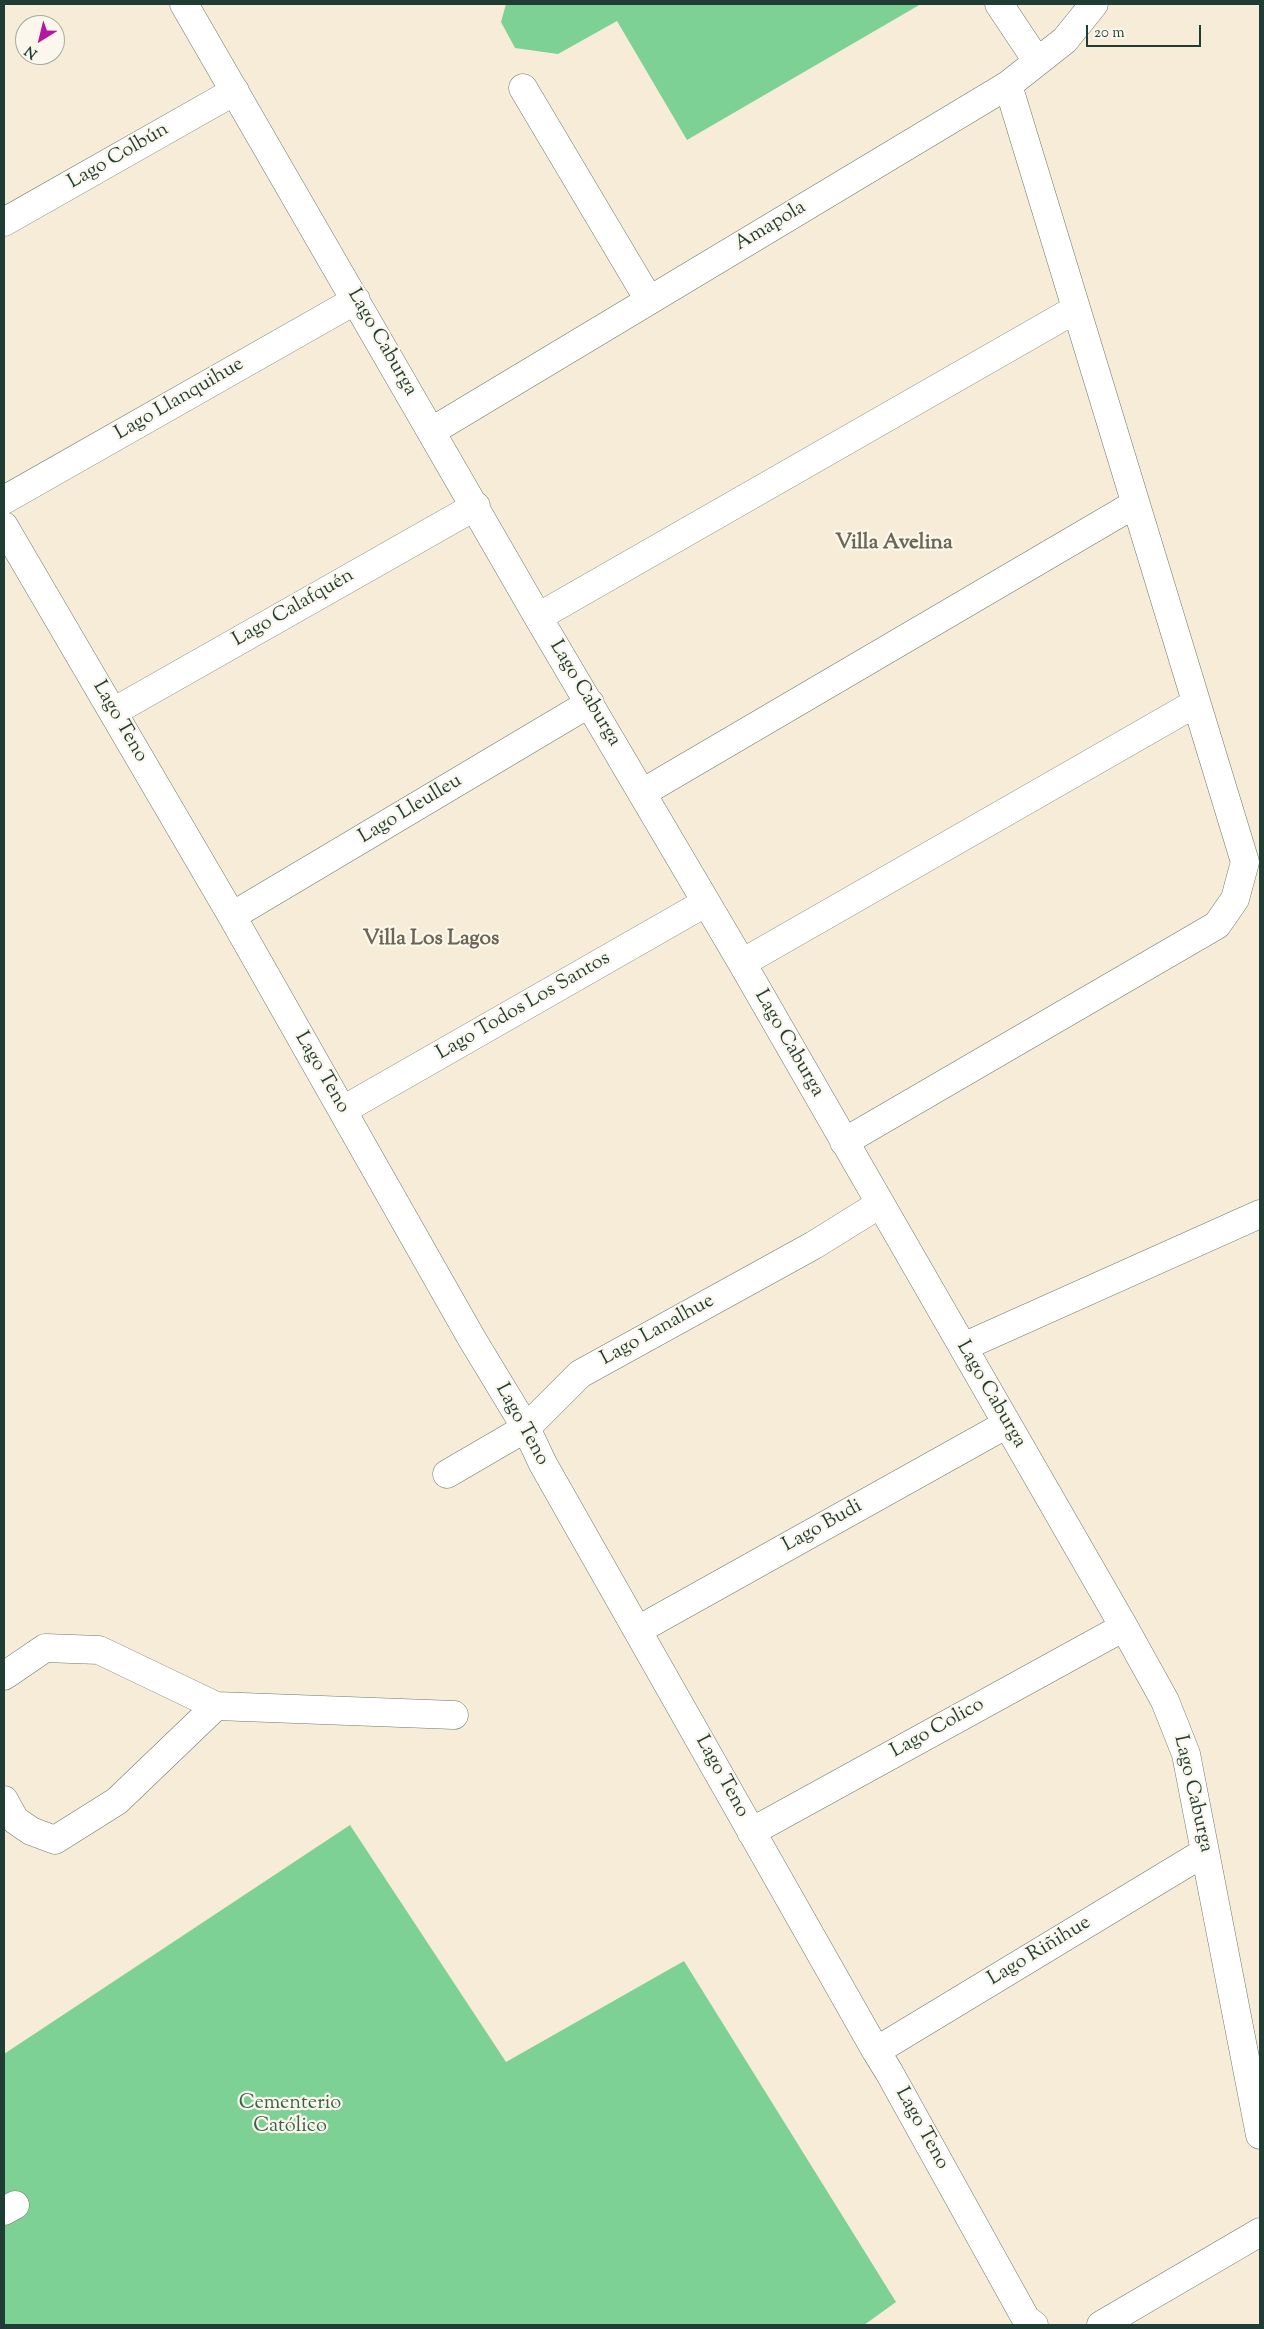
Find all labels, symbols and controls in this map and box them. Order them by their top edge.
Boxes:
north arrow [15,15,65,65]
scale bar [1089,15,1204,47]
text: 20 m [1094,23,1125,44]
text: N [21,40,42,63]
street label: Lago Colbún [64,119,174,195]
street label: Amapola [731,196,811,258]
street label: Lago Caburga [341,285,421,401]
street label: Lago Llanquihue [111,353,249,447]
district label: Villa Avelina [835,531,953,557]
street label: Lago Calafquén [229,565,359,653]
street label: Lago Caburga [543,637,625,751]
street label: Lago Teno [86,677,152,767]
street label: Lago Lleulleu [355,770,467,850]
district label: Villa Los Lagos [363,927,499,953]
street label: Lago Todos Los Santos [433,947,615,1067]
street label: Lago Caburga [748,986,828,1102]
street label: Lago Teno [288,1028,354,1118]
street label: Lago Lanalhue [597,1290,719,1372]
street label: Lago Caburga [950,1337,1030,1453]
street label: Lago Teno [489,1380,553,1470]
street label: Lago Budi [779,1495,867,1559]
street label: Lago Colico [887,1693,989,1765]
street label: Lago Teno [689,1732,753,1822]
street label: Lago Caburga [1167,1733,1217,1855]
street label: Lago Riñihue [984,1912,1096,1992]
street label: Lago Teno [889,2084,953,2174]
park label: Cementerio Católico [239,2093,341,2140]

